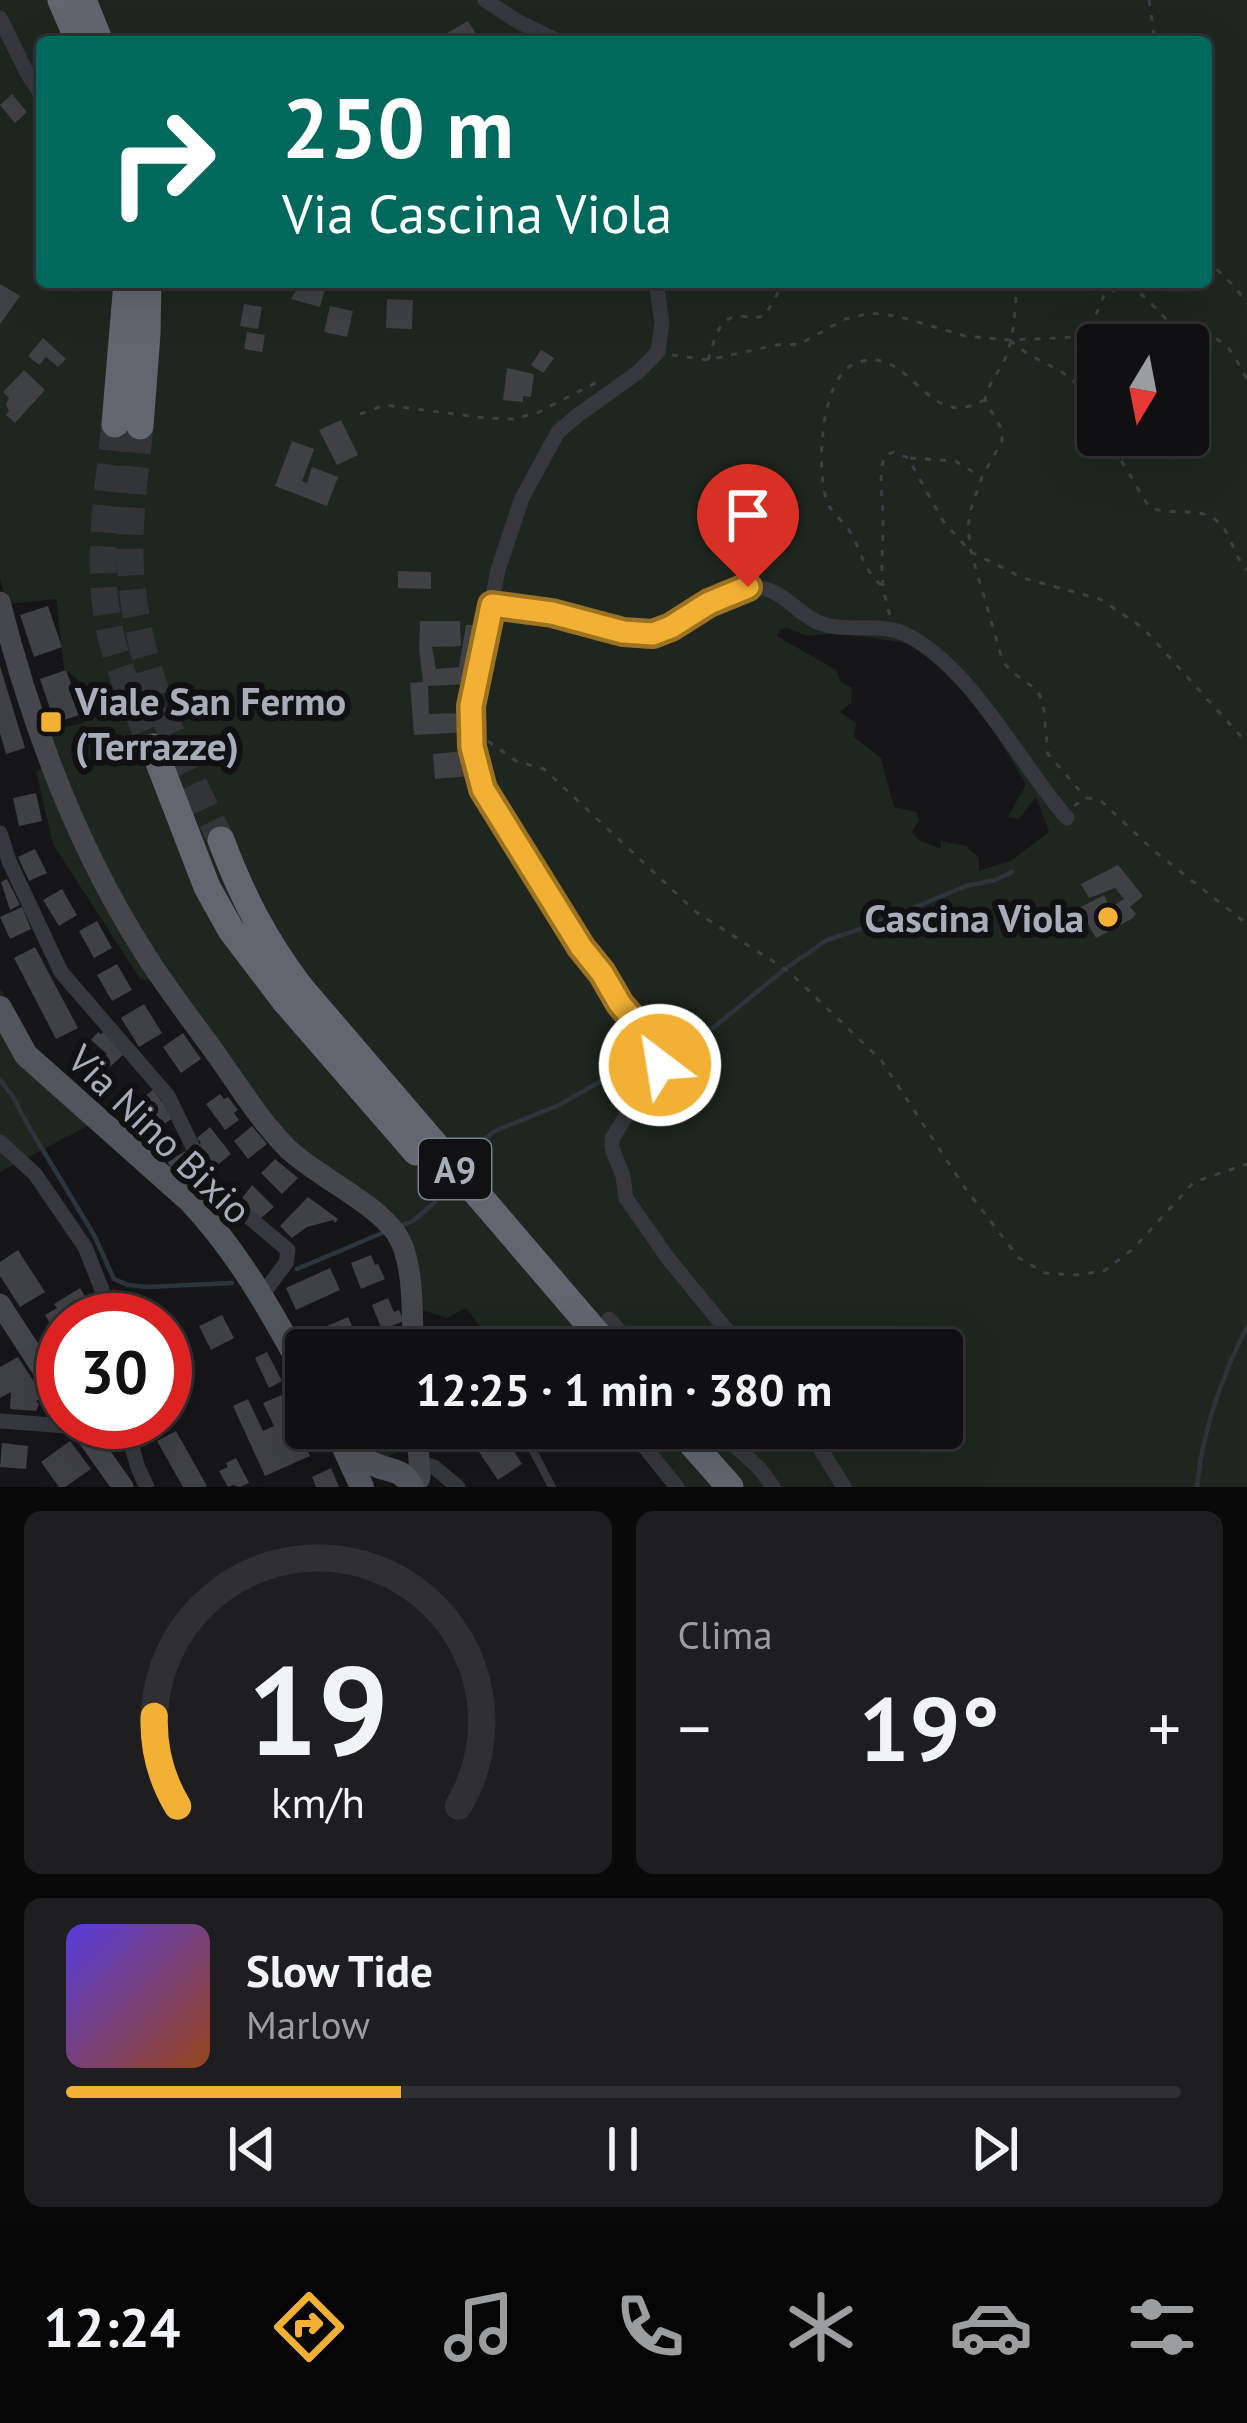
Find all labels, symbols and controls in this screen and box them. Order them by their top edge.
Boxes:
text: 250 m [282,72,514,181]
icon: right [84,84,240,240]
text: Via Cascina Viola [282,178,672,248]
north arrow [1077,324,1209,456]
map controls [1077,324,1209,456]
pin [697,464,799,587]
icon: arrive [715,482,781,548]
place label: Viale San Fermo (Terrazze) [74,675,346,771]
marker: Viale San Fermo (Terrazze) [38,709,64,735]
place label: Cascina Viola [864,892,1084,943]
marker: Cascina Viola [1095,904,1121,930]
position arrow [597,1002,723,1128]
street label: Via Nino Bixio [57,1033,263,1234]
road number: A9 [419,1139,491,1199]
speed limit sign: 30 [36,1293,192,1449]
text: 12:25 · 1 min · 380 m [416,1360,832,1418]
text: Clima [678,1609,773,1660]
text: 19 [247,1628,389,1789]
text: 19° [859,1669,1000,1786]
text: − [678,1685,711,1770]
text: + [1148,1685,1181,1770]
text: km/h [271,1773,365,1829]
text: Slow Tide [246,1941,433,1999]
text: Marlow [246,1999,370,2050]
icon: previous [219,2116,285,2182]
icon: pause [590,2116,656,2182]
icon: next [962,2116,1028,2182]
icon: directions [267,2285,351,2369]
icon: music [437,2285,521,2369]
icon: phone [608,2285,692,2369]
icon: climate [779,2285,863,2369]
icon: car [949,2285,1033,2369]
icon: filters [1120,2285,1204,2369]
text: 12:24 [43,2292,180,2362]

